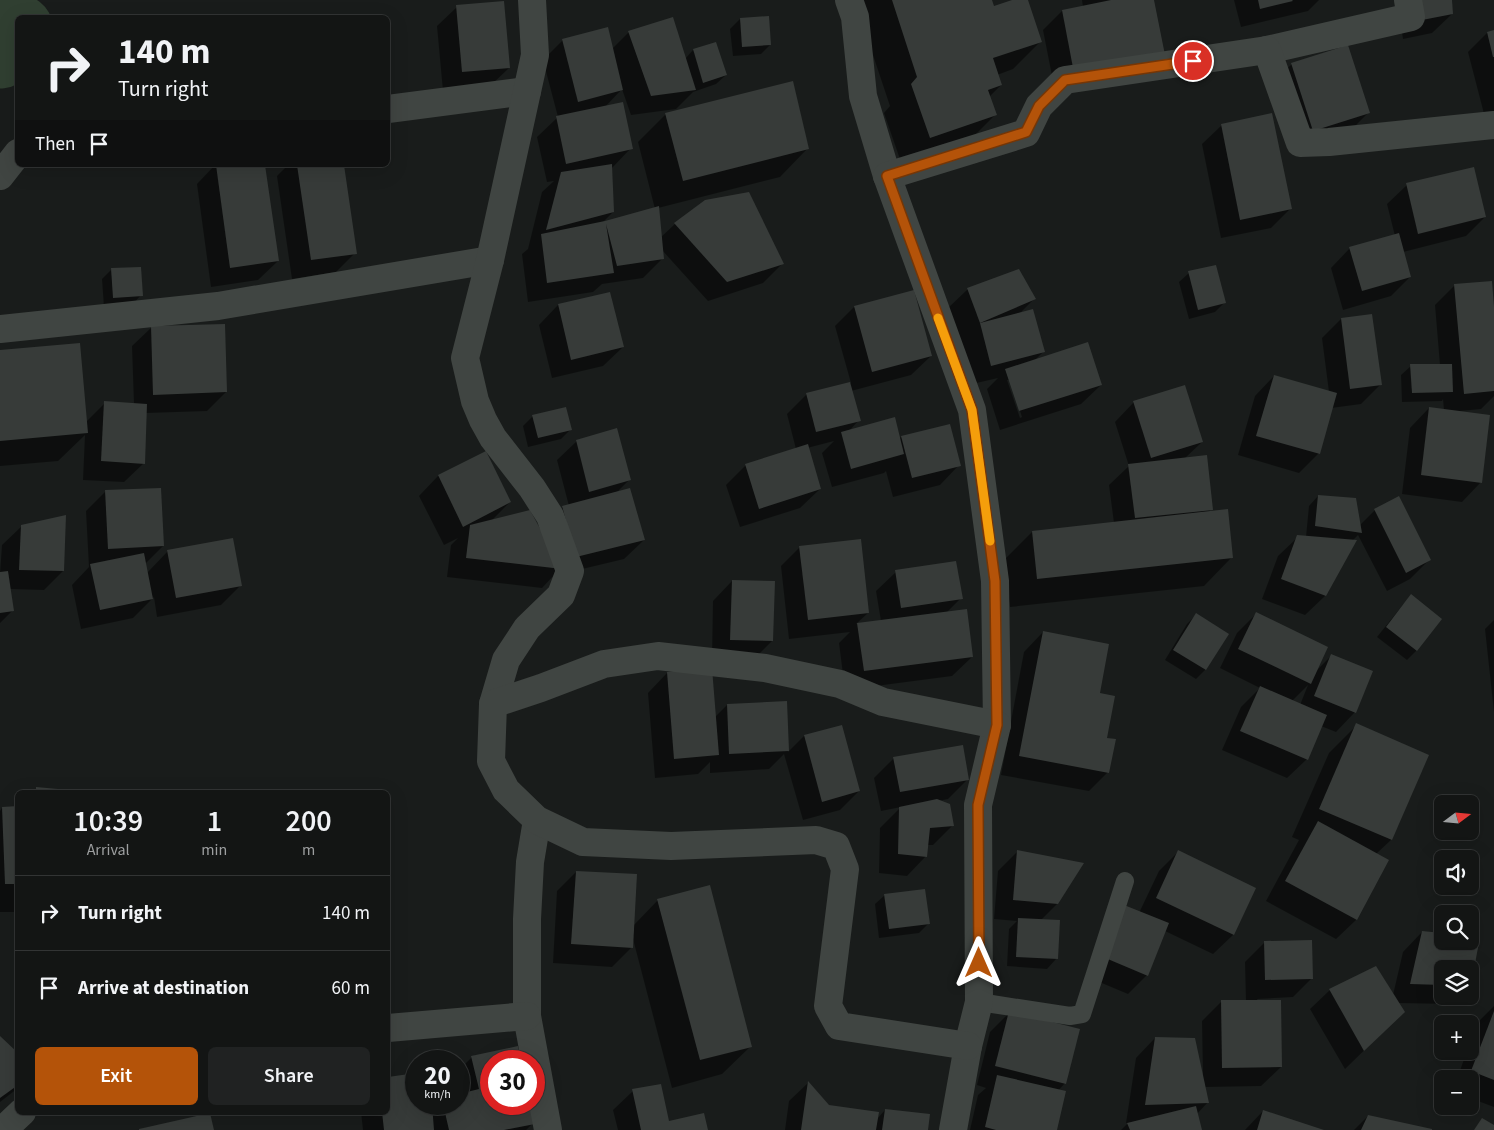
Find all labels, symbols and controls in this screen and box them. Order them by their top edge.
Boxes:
text: 140 m [118,27,210,77]
icon: right [35,35,100,100]
pin [1172,40,1214,82]
icon: arrive [1179,47,1207,75]
text: Turn right [118,73,208,105]
icon: arrive [85,130,113,158]
text: Then [35,131,75,158]
north arrow [1434,795,1479,840]
map controls [1434,795,1479,1115]
text: 10:39 [73,800,143,843]
text: 1 [207,800,222,843]
text: 200 [286,800,332,843]
text: Arrival [87,839,130,861]
text: min [201,839,227,861]
text: m [302,839,315,861]
button: sound [1434,850,1479,895]
icon: right [35,899,63,927]
text: Turn right [78,900,162,927]
text: 140 m [322,900,370,927]
button: search [1434,905,1479,950]
position arrow [952,936,1004,988]
button: layers [1434,960,1479,1005]
icon: arrive [35,974,63,1002]
text: Arrive at destination [78,975,249,1002]
text: 60 m [332,975,370,1002]
button: + [1434,1015,1479,1060]
button: Exit [35,1047,198,1105]
button: Share [208,1047,370,1105]
speed limit sign: 30 [480,1050,545,1115]
text: 20 [424,1058,451,1094]
button: − [1434,1070,1479,1115]
text: km/h [424,1086,451,1103]

